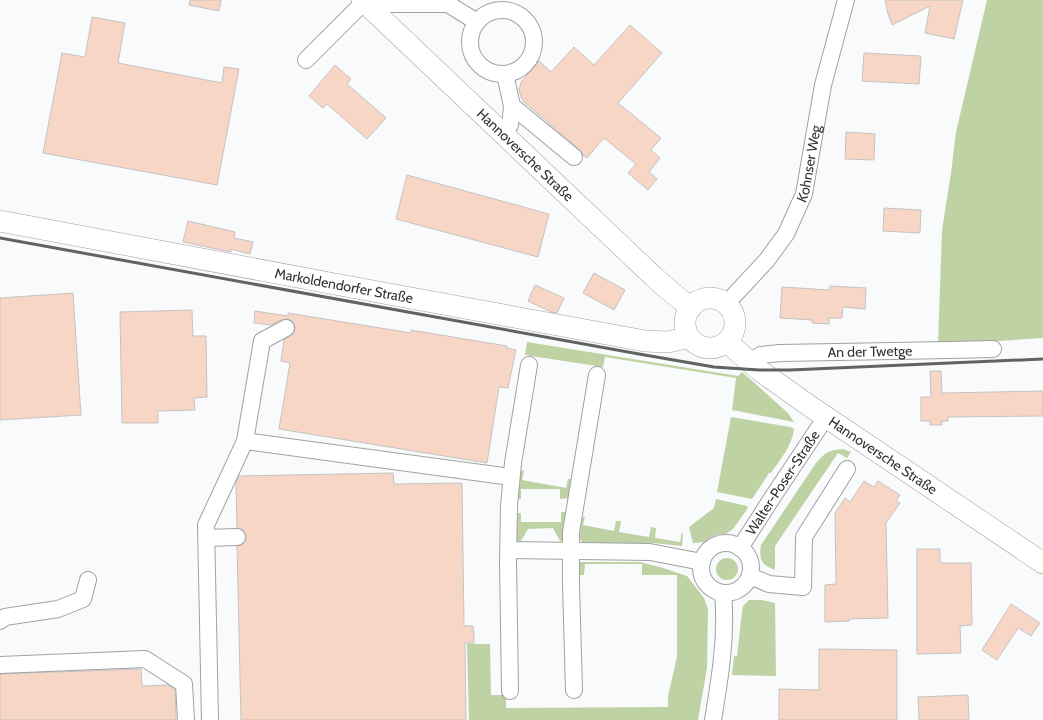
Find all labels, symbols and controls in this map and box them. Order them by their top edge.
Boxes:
street label: Hannoversche Straße [473,105,578,205]
street label: Kohnser Weg [792,123,825,205]
street label: Markoldendorfer Straße [273,264,415,307]
street label: An der Twetge [827,342,913,361]
street label: Hannoversche Straße [825,412,941,498]
street label: Walter-Poser-Straße [742,427,824,538]

